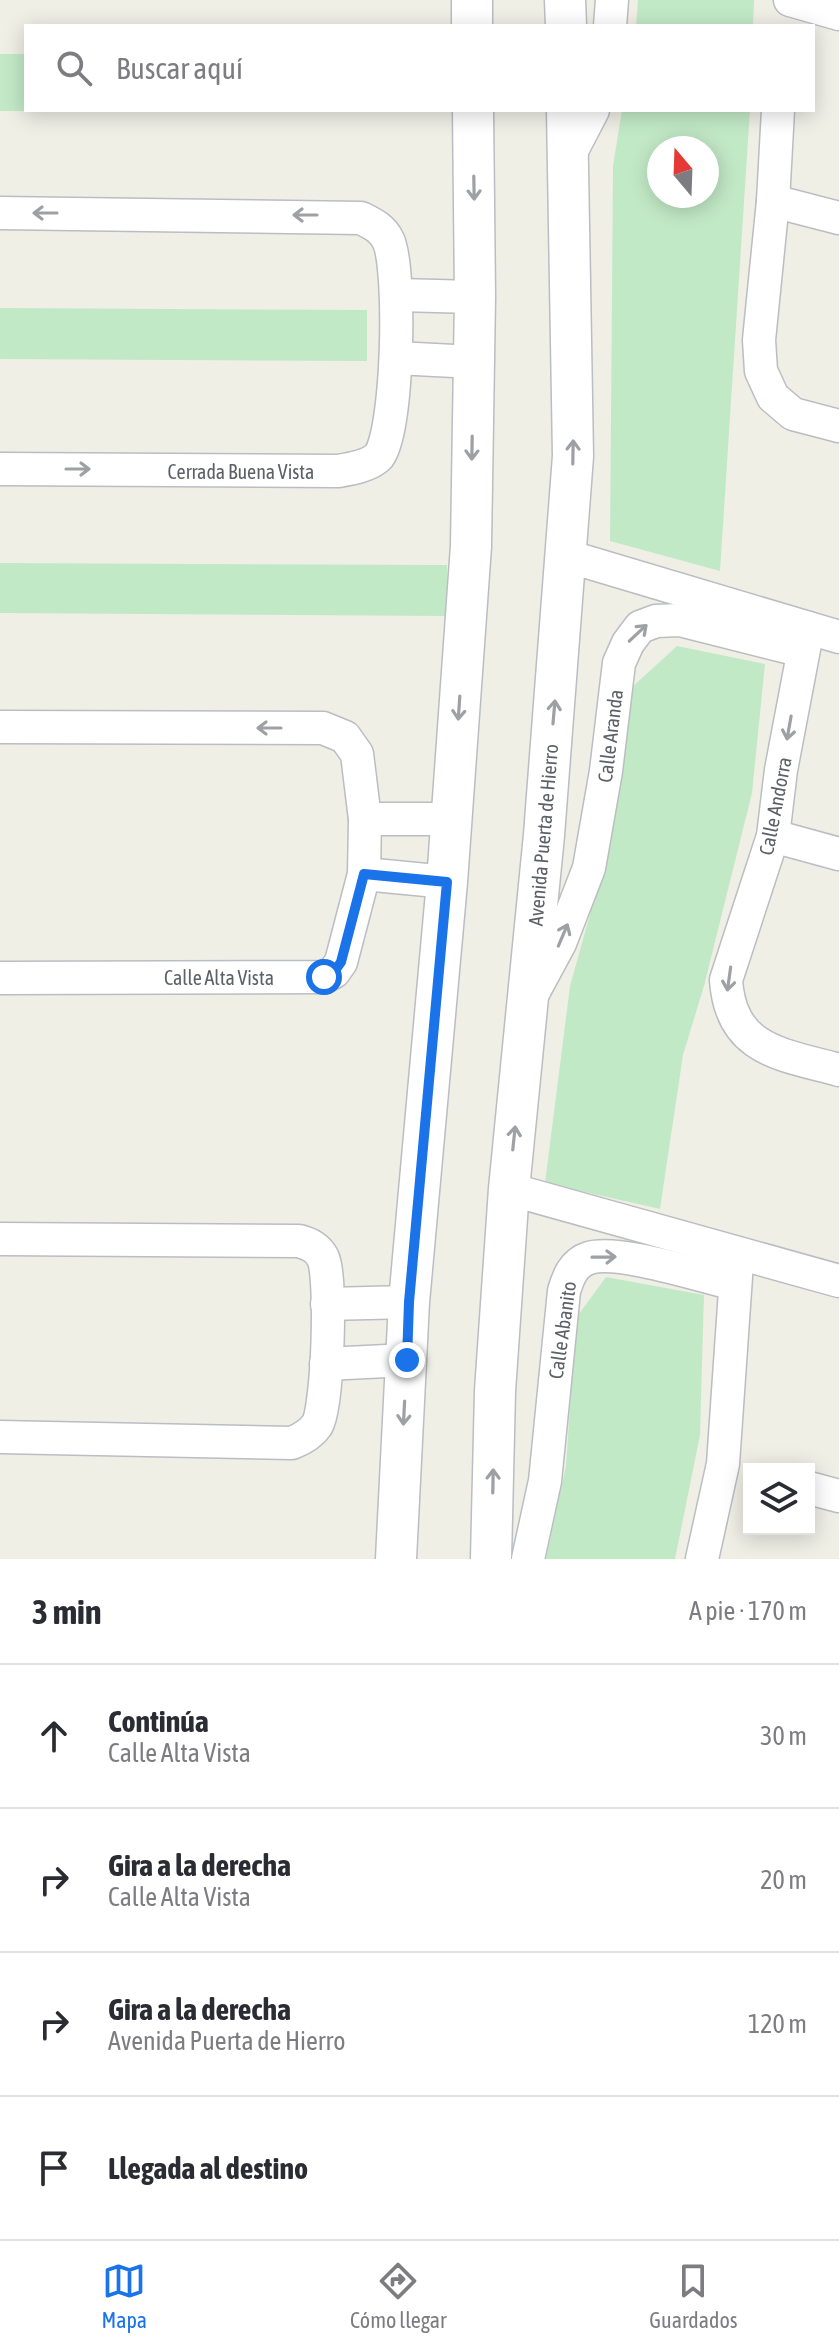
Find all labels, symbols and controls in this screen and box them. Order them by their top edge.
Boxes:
search box [24,24,815,112]
icon: search [52,46,96,90]
text: Buscar aquí [116,51,243,85]
north arrow [647,136,719,208]
one-way arrow [466,174,482,201]
one-way arrow [32,205,59,221]
one-way arrow [292,208,319,223]
one-way arrow [465,434,480,461]
one-way arrow [565,439,581,466]
street label: Cerrada Buena Vista [168,460,314,483]
one-way arrow [64,461,91,477]
one-way arrow [627,624,648,643]
street label: Calle Aranda [593,688,627,784]
one-way arrow [451,694,466,720]
one-way arrow [547,699,562,726]
one-way arrow [781,714,796,740]
one-way arrow [256,720,283,736]
street label: Avenida Puerta de Hierro [524,743,562,927]
street label: Calle Andorra [754,755,796,857]
one-way arrow [556,923,571,948]
route start [306,959,342,995]
street label: Calle Alta Vista [164,966,274,989]
one-way arrow [721,966,736,992]
one-way arrow [507,1125,522,1152]
one-way arrow [590,1250,617,1265]
street label: Calle Abanito [544,1280,580,1380]
route end [389,1342,425,1378]
one-way arrow [396,1399,411,1426]
map controls [743,1463,815,1535]
button: layers [743,1463,815,1535]
one-way arrow [485,1468,500,1495]
text: 3 min [32,1592,101,1631]
text: A pie · 170 m [689,1596,807,1626]
text: Continúa [108,1704,209,1738]
icon: ahead [32,1714,76,1758]
text: 30 m [760,1721,807,1751]
text: Calle Alta Vista [108,1738,251,1768]
text: Gira a la derecha [108,1848,291,1882]
icon: right [32,1858,76,1902]
text: 20 m [760,1865,807,1895]
text: Calle Alta Vista [108,1882,251,1912]
text: Gira a la derecha [108,1992,291,2026]
icon: right [32,2002,76,2046]
text: 120 m [748,2009,807,2039]
text: Avenida Puerta de Hierro [108,2026,345,2056]
icon: arrive [32,2146,76,2190]
text: Llegada al destino [108,2151,308,2185]
tab: Mapa [101,2259,147,2333]
tab: Cómo llegar [350,2259,447,2333]
tab: Guardados [649,2259,738,2333]

